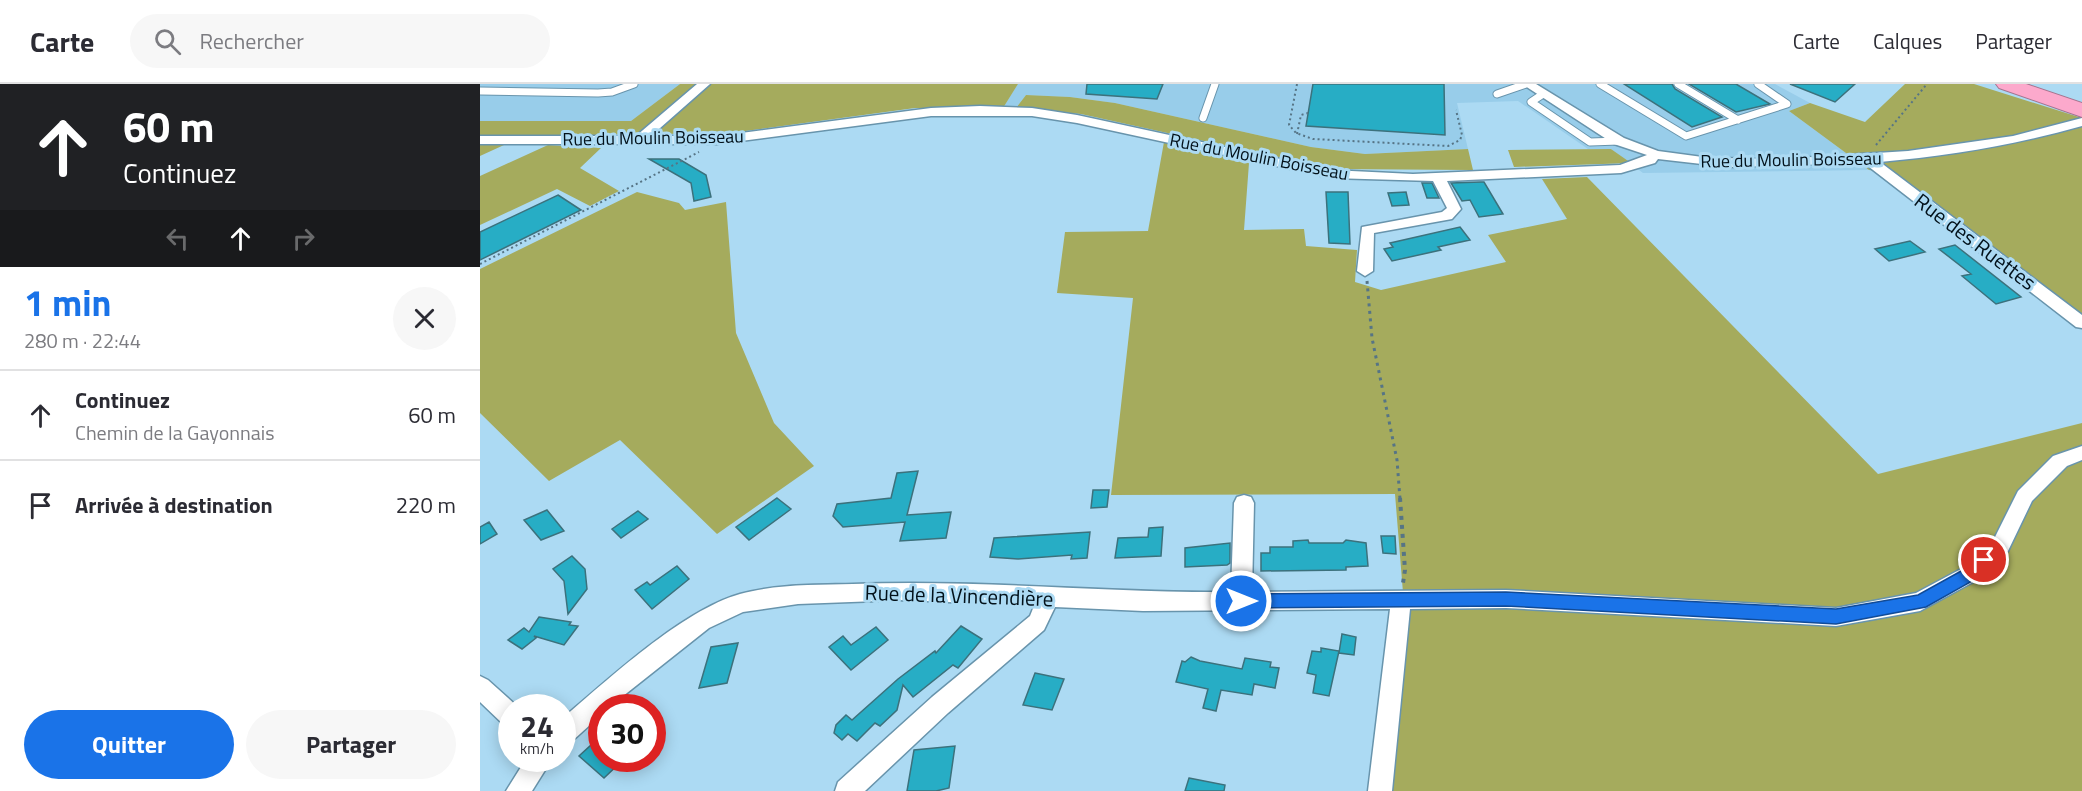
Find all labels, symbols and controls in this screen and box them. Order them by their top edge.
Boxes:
search box [130,14,550,68]
text: Carte [30,20,94,63]
text: Rechercher [199,24,304,58]
icon: search [151,25,184,58]
text: Carte [1793,25,1840,57]
text: Calques [1873,25,1942,57]
text: Partager [1975,25,2052,57]
text: 60 m [123,94,215,158]
icon: ahead [24,108,102,186]
street label: Rue du Moulin Boisseau [562,122,744,153]
street label: Rue du Moulin Boisseau [1167,126,1351,187]
street label: Rue du Moulin Boisseau [1700,144,1882,175]
text: Continuez [123,152,236,193]
street label: Rue des Ruettes [1908,185,2043,298]
icon: left [161,222,194,255]
icon: ahead [224,222,257,255]
icon: right [287,222,320,255]
text: 1 min [24,275,111,330]
button: close [393,287,456,350]
text: 280 m · 22:44 [24,325,141,356]
text: Continuez [75,383,170,417]
text: 60 m [408,398,456,432]
icon: ahead [24,399,57,432]
text: Chemin de la Gayonnais [75,417,275,448]
text: Arrivée à destination [75,488,273,522]
text: 220 m [396,488,456,522]
icon: arrive [24,489,57,522]
pin [1958,534,2009,585]
icon: arrive [1967,543,2000,576]
position arrow [1209,569,1273,633]
street label: Rue de la Vincendière [864,576,1054,614]
speed limit sign: 30 [588,694,666,772]
text: 24 [520,703,554,749]
button: Quitter [24,710,234,779]
button: Partager [246,710,456,779]
text: km/h [520,737,554,760]

